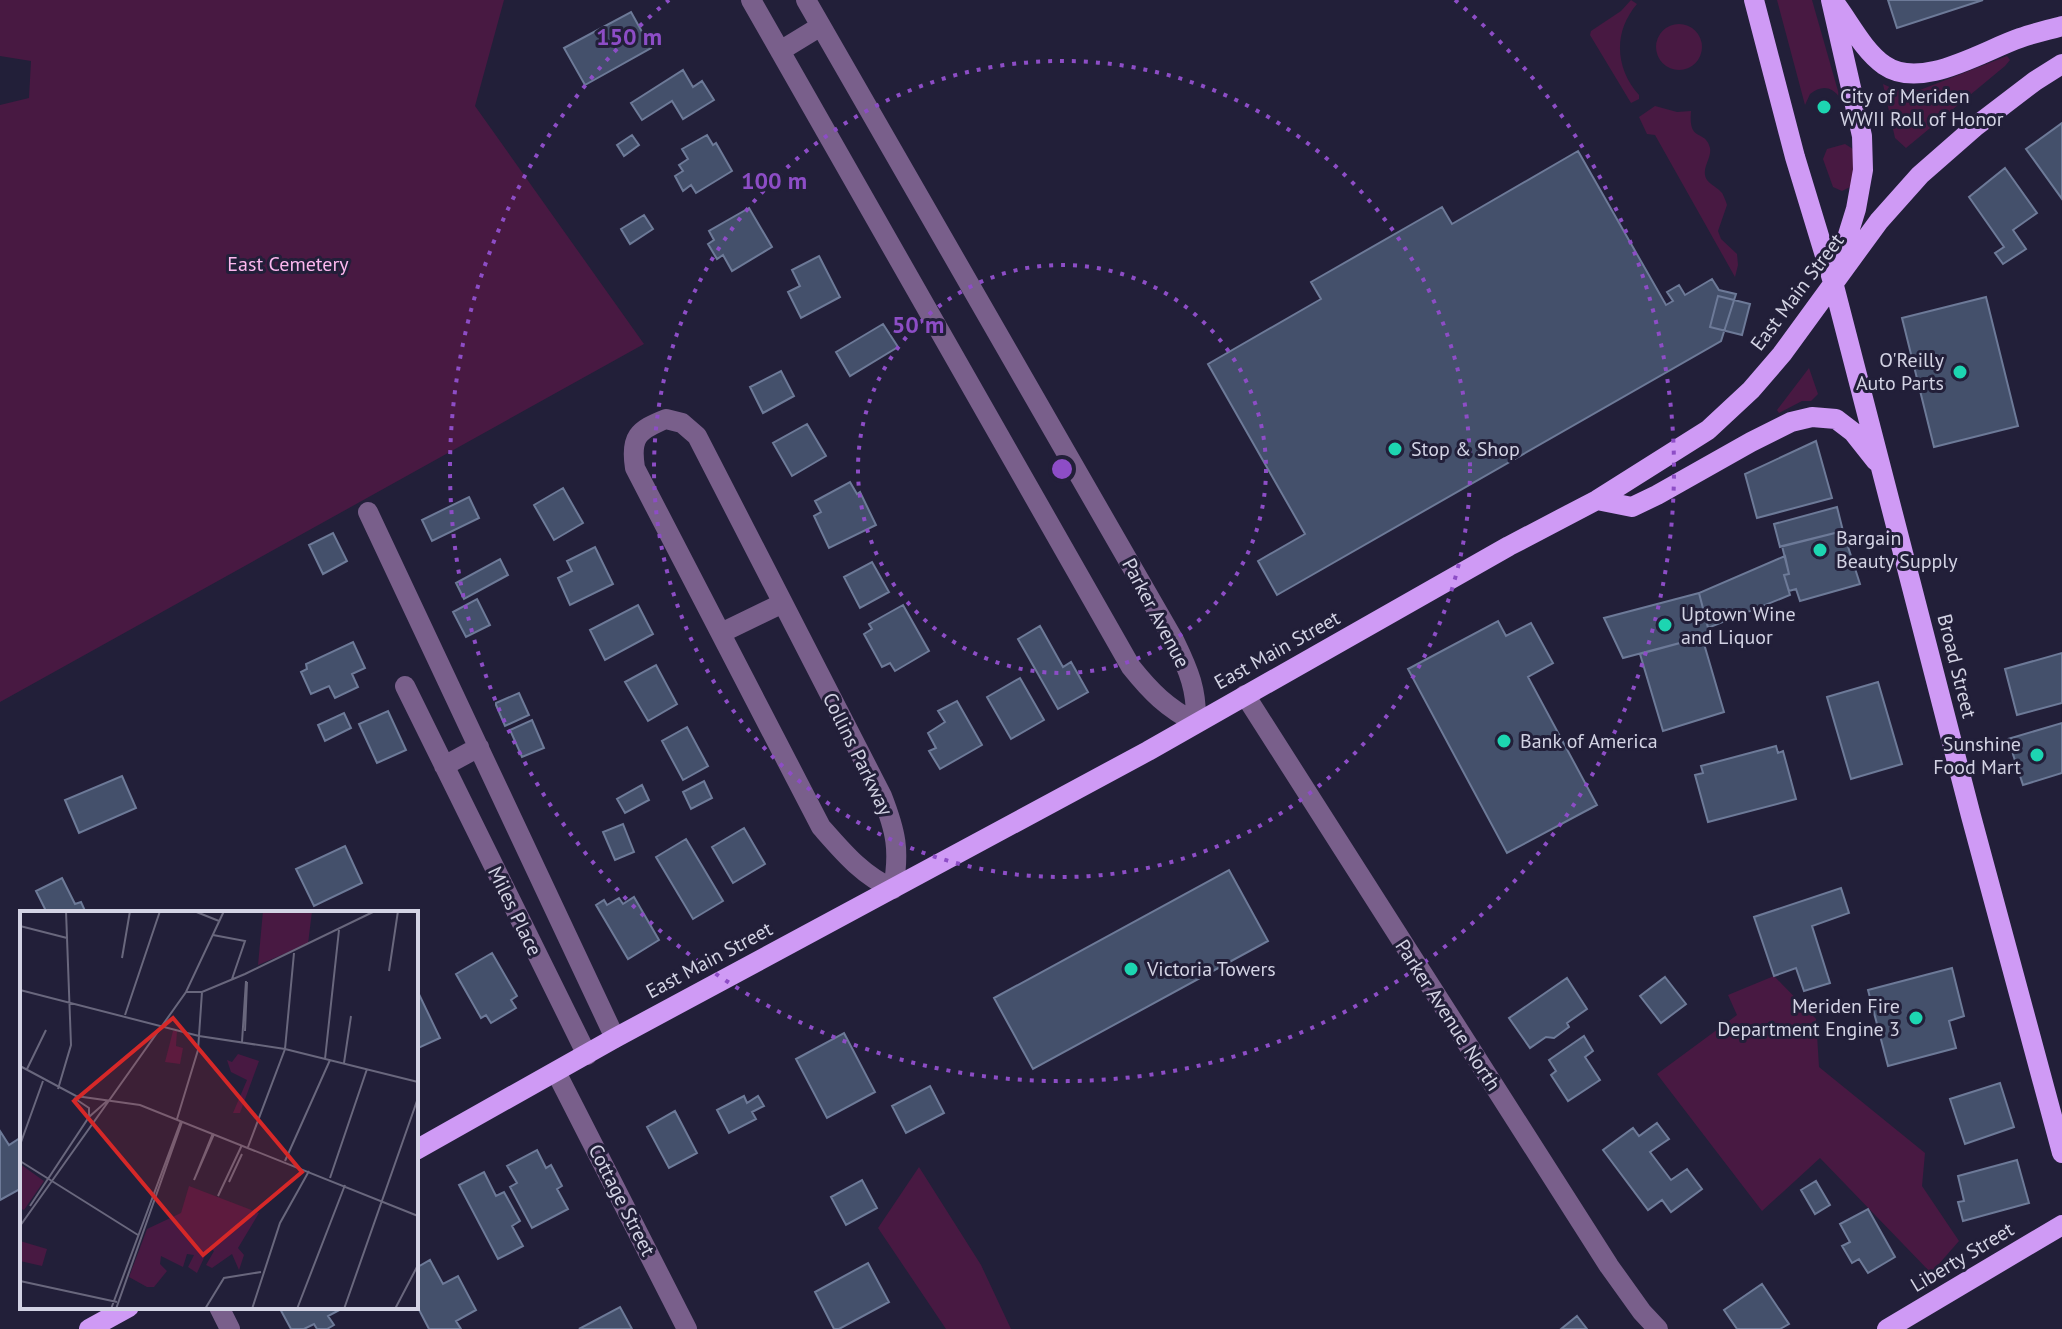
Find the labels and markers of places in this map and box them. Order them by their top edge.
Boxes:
place label: City of Meriden WWII Roll of Honor [1840,83,2004,132]
marker: City of Meriden WWII Roll of Honor [1815,98,1833,116]
place label: O'Reilly Auto Parts [1856,347,1945,396]
marker: O'Reilly Auto Parts [1951,363,1969,381]
place label: Stop & Shop [1411,436,1520,462]
marker: Stop & Shop [1386,440,1404,458]
centre of rings [1048,455,1076,483]
place label: Bargain Beauty Supply [1836,525,1958,574]
marker: Bargain Beauty Supply [1811,541,1829,559]
place label: Uptown Wine and Liquor [1681,601,1796,650]
marker: Uptown Wine and Liquor [1656,616,1674,634]
place label: Bank of America [1520,728,1658,754]
place label: Sunshine Food Mart [1933,731,2021,780]
marker: Bank of America [1495,732,1513,750]
marker: Sunshine Food Mart [2028,746,2046,764]
place label: Victoria Towers [1146,956,1276,982]
marker: Victoria Towers [1122,960,1140,978]
place label: Meriden Fire Department Engine 3 [1717,993,1900,1042]
marker: Meriden Fire Department Engine 3 [1907,1009,1925,1027]

